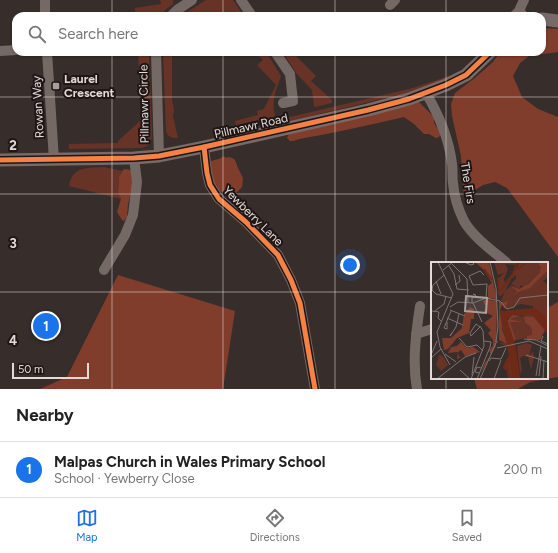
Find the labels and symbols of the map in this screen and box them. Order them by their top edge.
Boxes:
street label: Pillmawr Circle [136,64,152,144]
place label: Laurel Crescent [64,72,115,100]
street label: Rowan Way [29,75,47,139]
marker: Laurel Crescent [51,81,61,91]
street label: Pillmawr Road [213,111,289,141]
text: 2 [9,138,17,153]
street label: The Firs [458,161,478,205]
street label: Yewberry Lane [220,183,286,249]
text: 3 [9,236,17,251]
your location [340,255,360,275]
inset map [431,262,548,379]
pin: 1 [33,311,59,341]
text: 4 [9,333,17,348]
scale bar [12,361,89,380]

